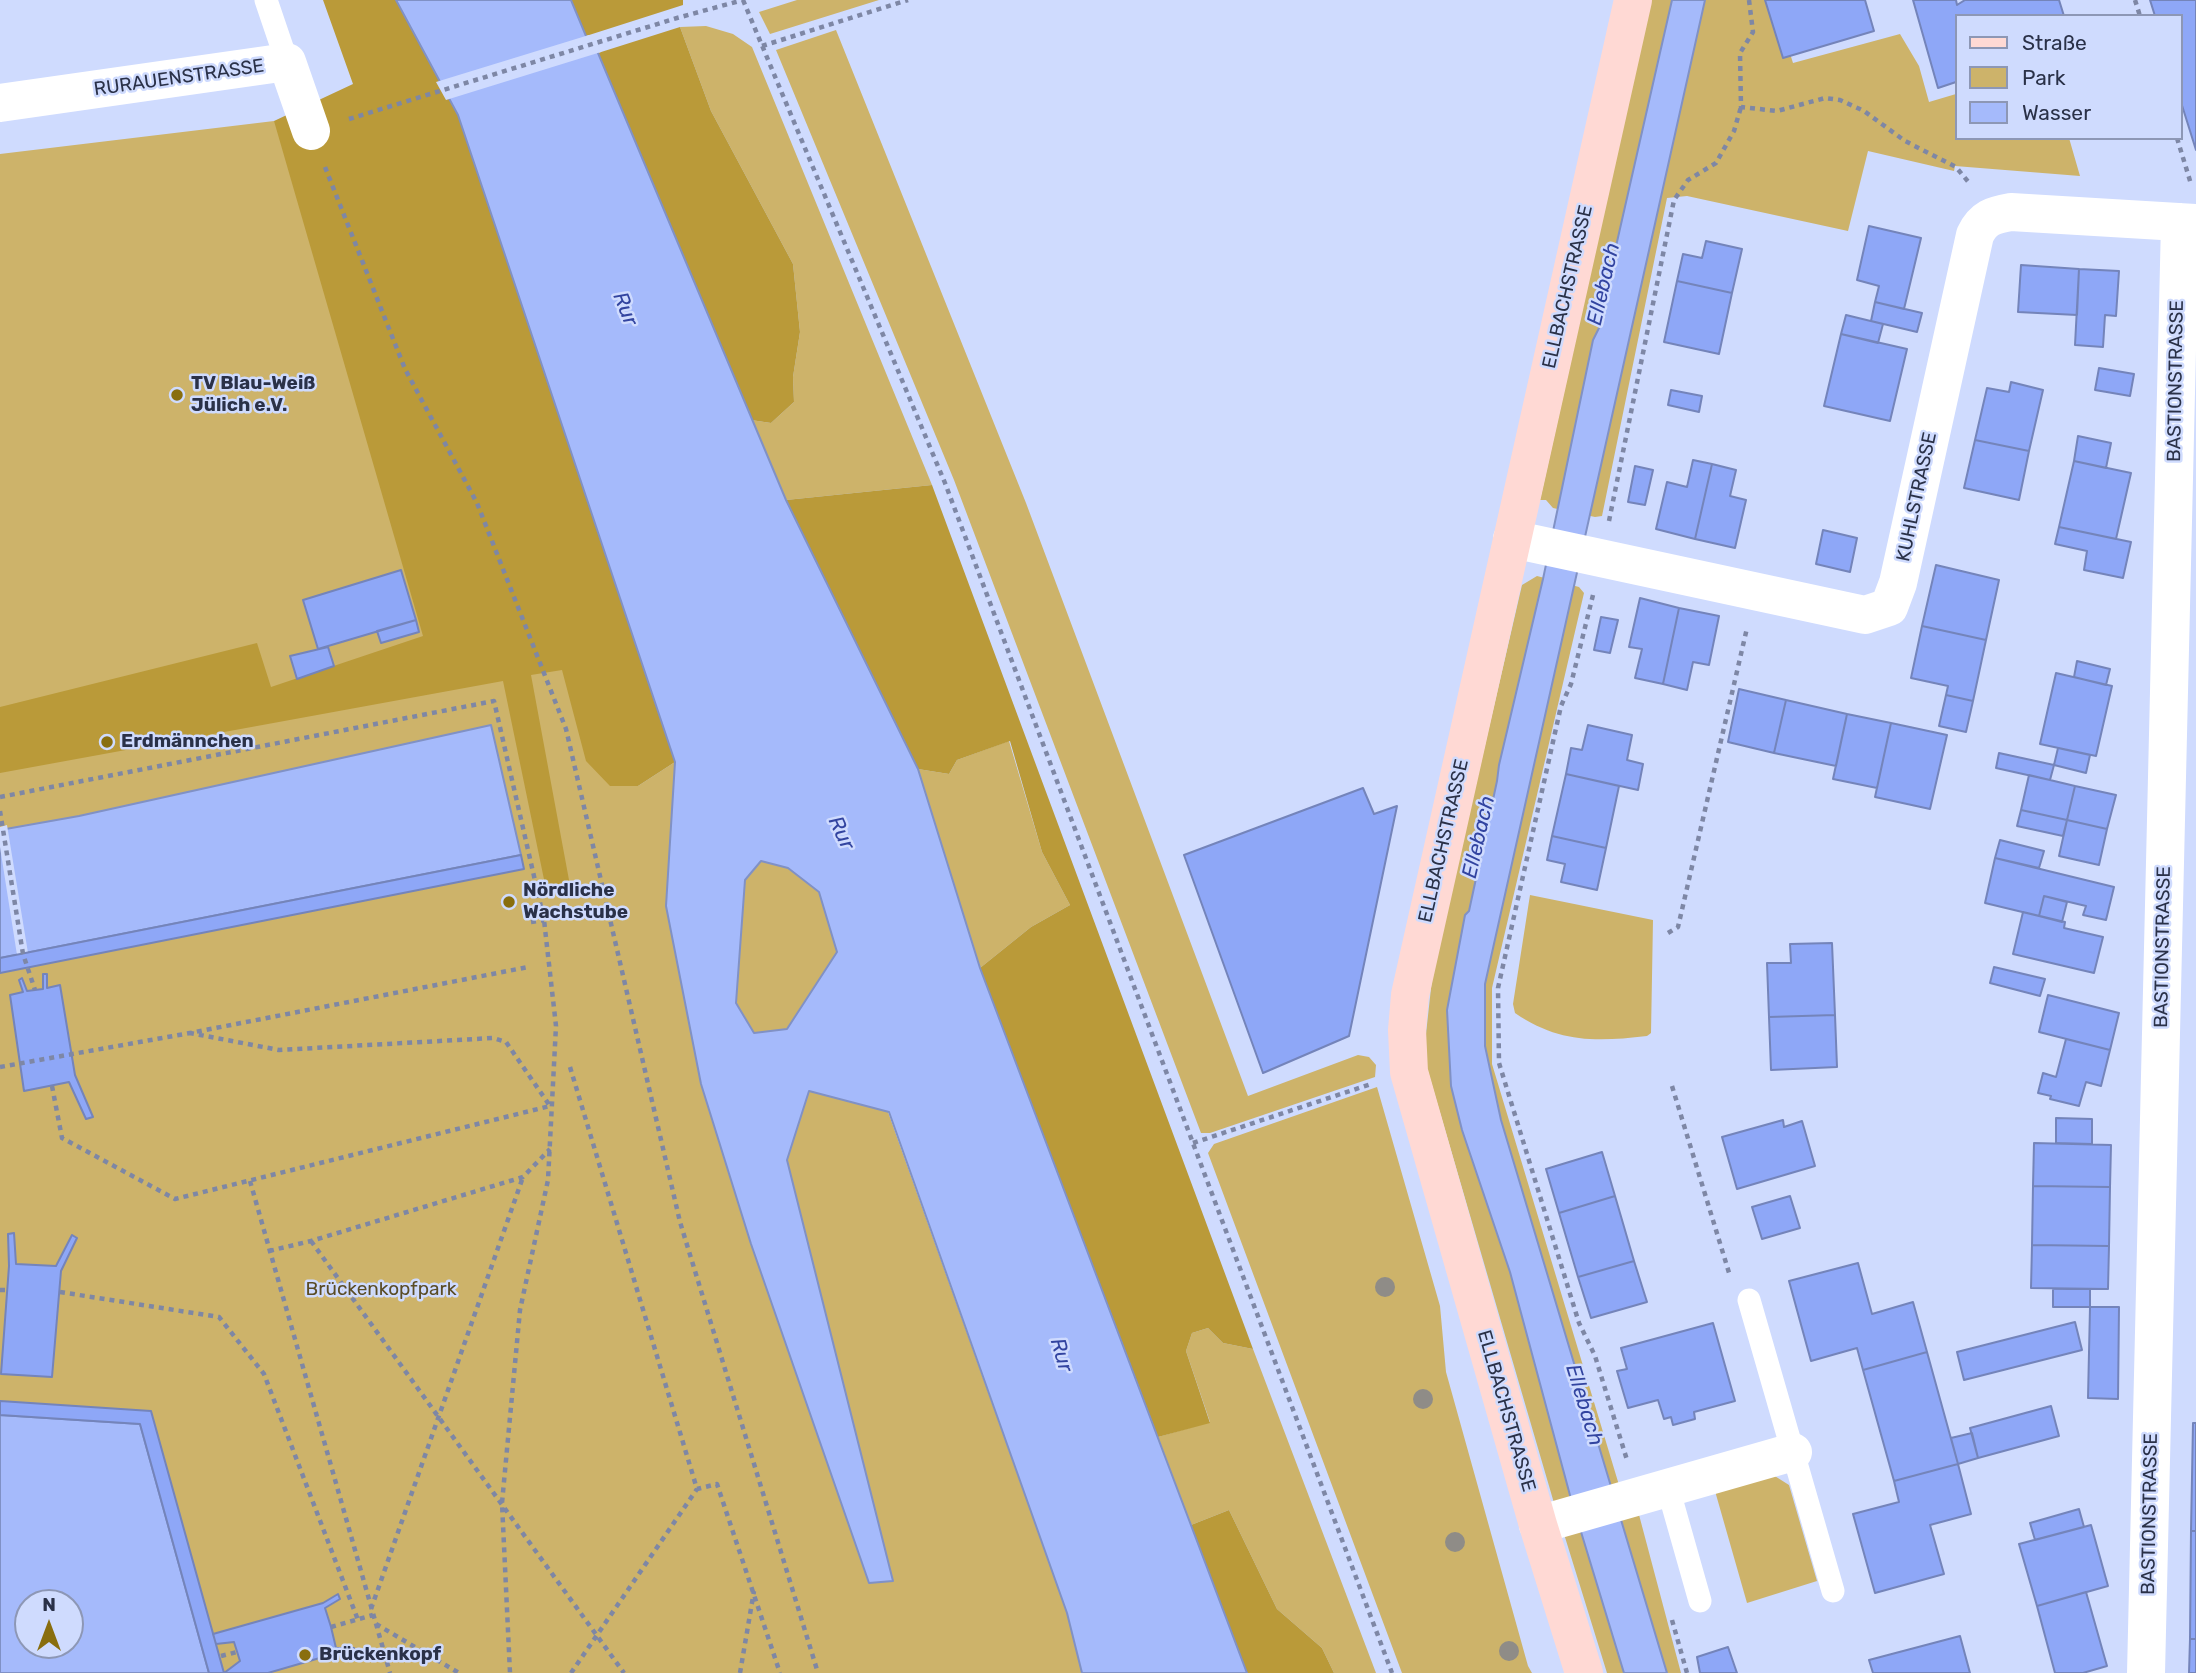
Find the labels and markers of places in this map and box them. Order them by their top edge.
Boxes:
place label: TV Blau-Weiß Jülich e.V. [191,373,315,417]
marker: TV Blau-Weiß Jülich e.V. [169,387,185,403]
place label: Erdmännchen [121,731,254,753]
marker: Erdmännchen [99,734,115,750]
place label: Nördliche Wachstube [523,880,628,924]
marker: Nördliche Wachstube [501,894,517,910]
place label: Brückenkopf [319,1644,441,1666]
marker: Brückenkopf [297,1647,313,1663]

